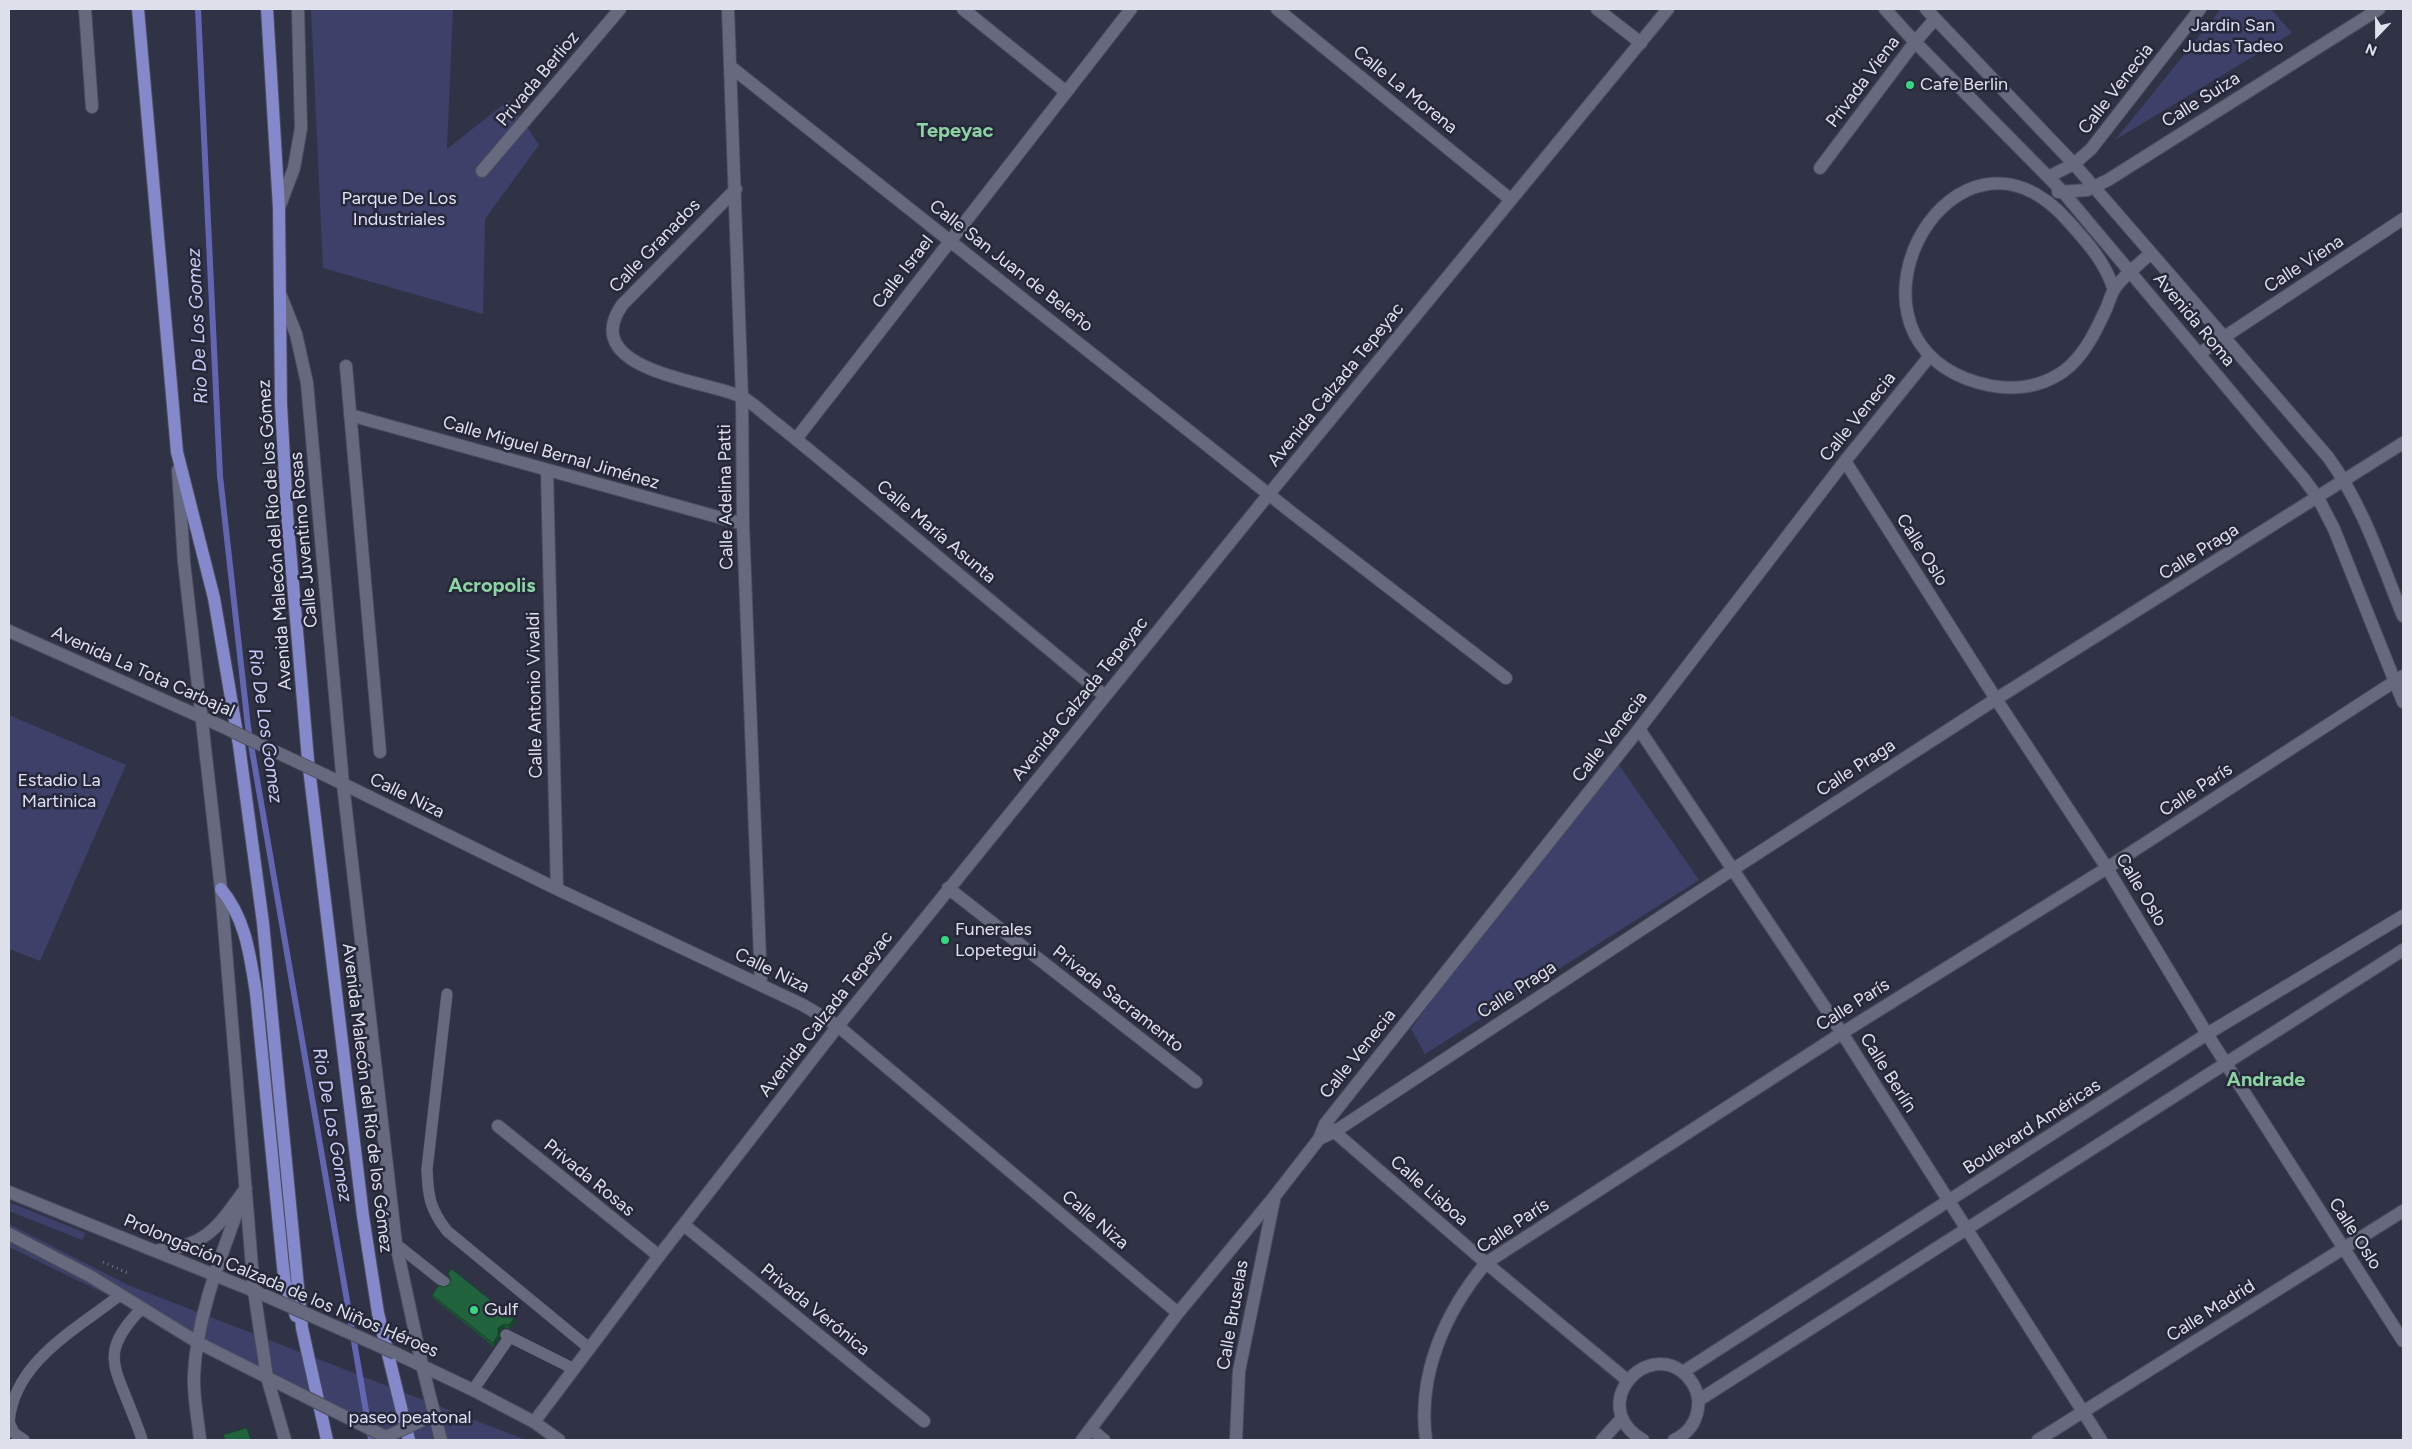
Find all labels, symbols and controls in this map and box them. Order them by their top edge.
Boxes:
north arrow [2352,10,2402,60]
park label: Jardin San Judas Tadeo [2183,15,2283,58]
street label: Privada Berlioz [492,27,584,131]
street label: Privada Viena [1822,32,1904,132]
street label: Calle Venecia [2074,39,2158,139]
text: N [2363,39,2379,59]
street label: Calle La Morena [1348,41,1462,139]
street label: Calle Suiza [2158,68,2244,132]
place label: Cafe Berlin [1920,74,2008,96]
marker: Cafe Berlin [1904,79,1916,91]
district label: Tepeyac [917,119,993,143]
park label: Parque De Los Industriales [341,188,457,230]
street label: Calle Granados [605,195,705,297]
street label: Calle San Juan de Beleño [925,195,1097,337]
street label: Calle Viena [2260,230,2348,298]
street label: Calle Israel [868,231,938,313]
water label: Rio De Los Gomez [183,247,213,405]
street label: Avenida Roma [2149,269,2239,371]
street label: Avenida Calzada Tepeyac [1263,299,1409,471]
street label: Calle Venecia [1815,368,1901,466]
street label: Avenida Malecón del Río de los Gómez [253,379,297,691]
street label: Calle Miguel Bernal Jiménez [440,412,662,494]
street label: Calle Adelina Patti [714,424,738,570]
street label: Calle Juventino Rosas [286,451,322,629]
street label: Calle María Asunta [872,476,1000,588]
street label: Calle Oslo [1891,510,1953,590]
street label: Calle Praga [2155,519,2243,585]
district label: Acropolis [448,574,536,598]
street label: Calle Antonio Vivaldi [523,612,547,778]
street label: Avenida Calzada Tepeyac [1007,613,1153,785]
street label: Avenida La Tota Carbajal [48,622,238,722]
water label: Rio De Los Gomez [243,647,287,805]
street label: Calle Venecia [1568,687,1652,787]
street label: Calle Praga [1812,735,1900,801]
street label: Calle París [2156,758,2236,822]
street label: Calle Niza [366,769,448,823]
park label: Estadio La Martinica [17,770,101,812]
street label: Calle Oslo [2111,850,2171,930]
place label: Funerales Lopetegui [955,919,1037,962]
street label: Avenida Calzada Tepeyac [754,927,898,1101]
marker: Funerales Lopetegui [939,934,951,946]
street label: Privada Sacramento [1048,941,1188,1057]
street label: Avenida Malecón del Río de los Gómez [337,942,397,1254]
street label: Calle Niza [731,944,813,998]
street label: Calle Praga [1473,957,1561,1023]
street label: Calle París [1812,974,1894,1036]
street label: Calle Venecia [1315,1005,1401,1103]
street label: Calle Berlín [1855,1029,1921,1117]
water label: Rio De Los Gomez [307,1046,357,1204]
district label: Andrade [2227,1068,2305,1092]
street label: Boulevard Américas [1959,1075,2105,1179]
street label: Privada Rosas [539,1135,639,1221]
street label: Calle Lisboa [1386,1151,1472,1231]
street label: Calle Niza [1057,1186,1133,1254]
street label: Calle París [1473,1194,1553,1258]
street label: Calle Oslo [2324,1194,2386,1274]
street label: Prolongación Calzada de los Niños Héroes [120,1210,442,1362]
street label: Calle Bruselas [1213,1258,1253,1372]
street label: Privada Verónica [756,1259,874,1361]
street label: Calle Madrid [2163,1275,2259,1347]
place label: Gulf [484,1299,518,1321]
marker: Gulf [468,1304,480,1316]
park label: paseo peatonal [349,1407,471,1429]

